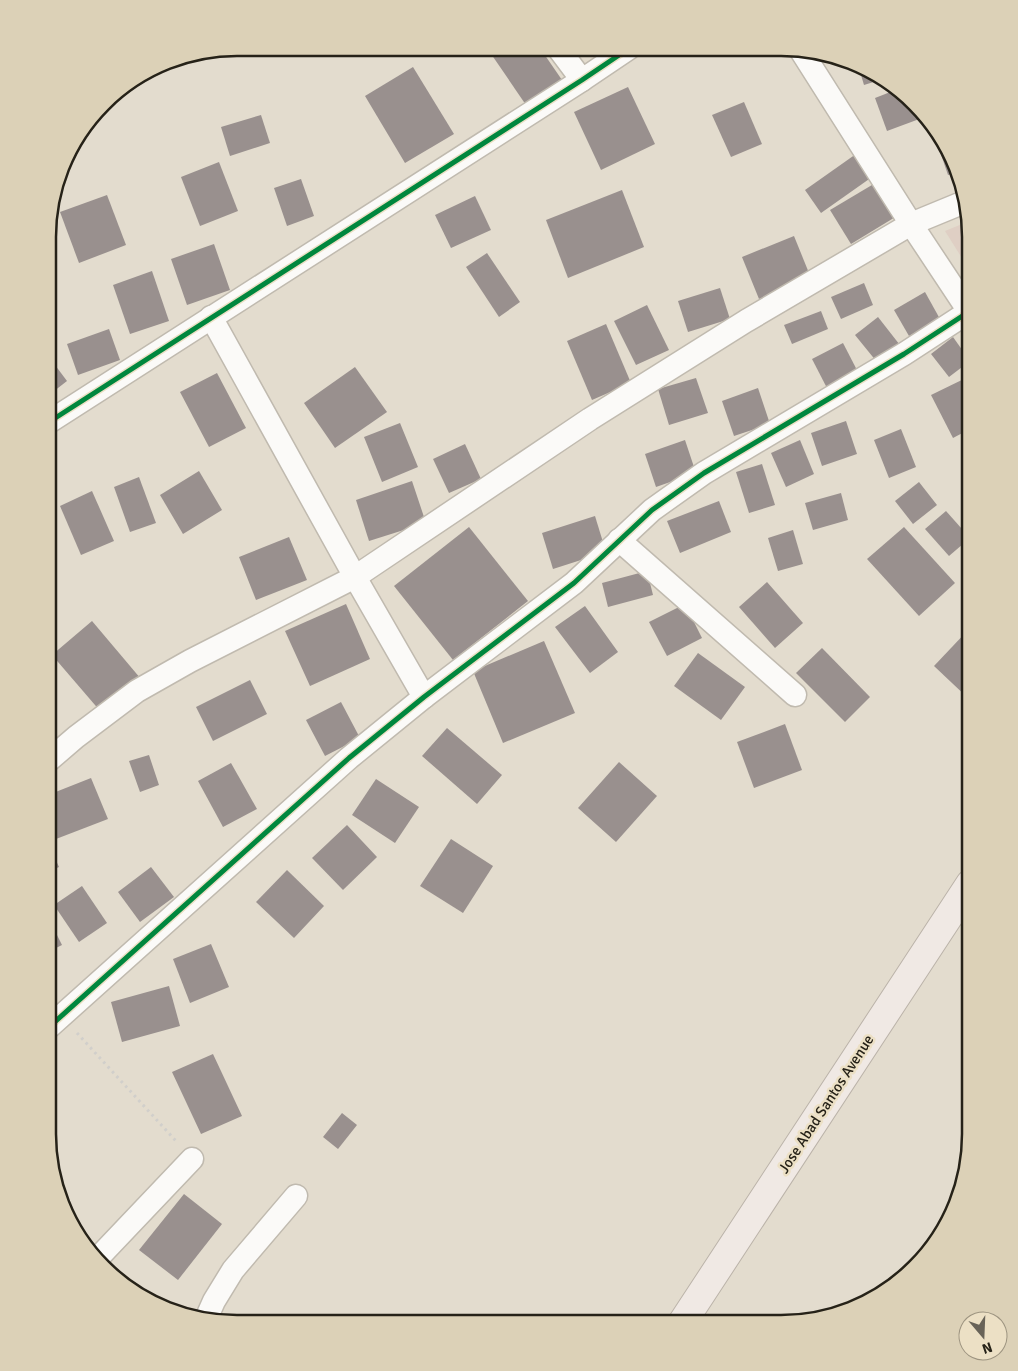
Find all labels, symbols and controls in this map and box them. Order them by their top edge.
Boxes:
street label: Jose Abad Santos Avenue [774,1031,878,1177]
north arrow [958,1311,1008,1361]
text: N [980,1338,994,1357]

